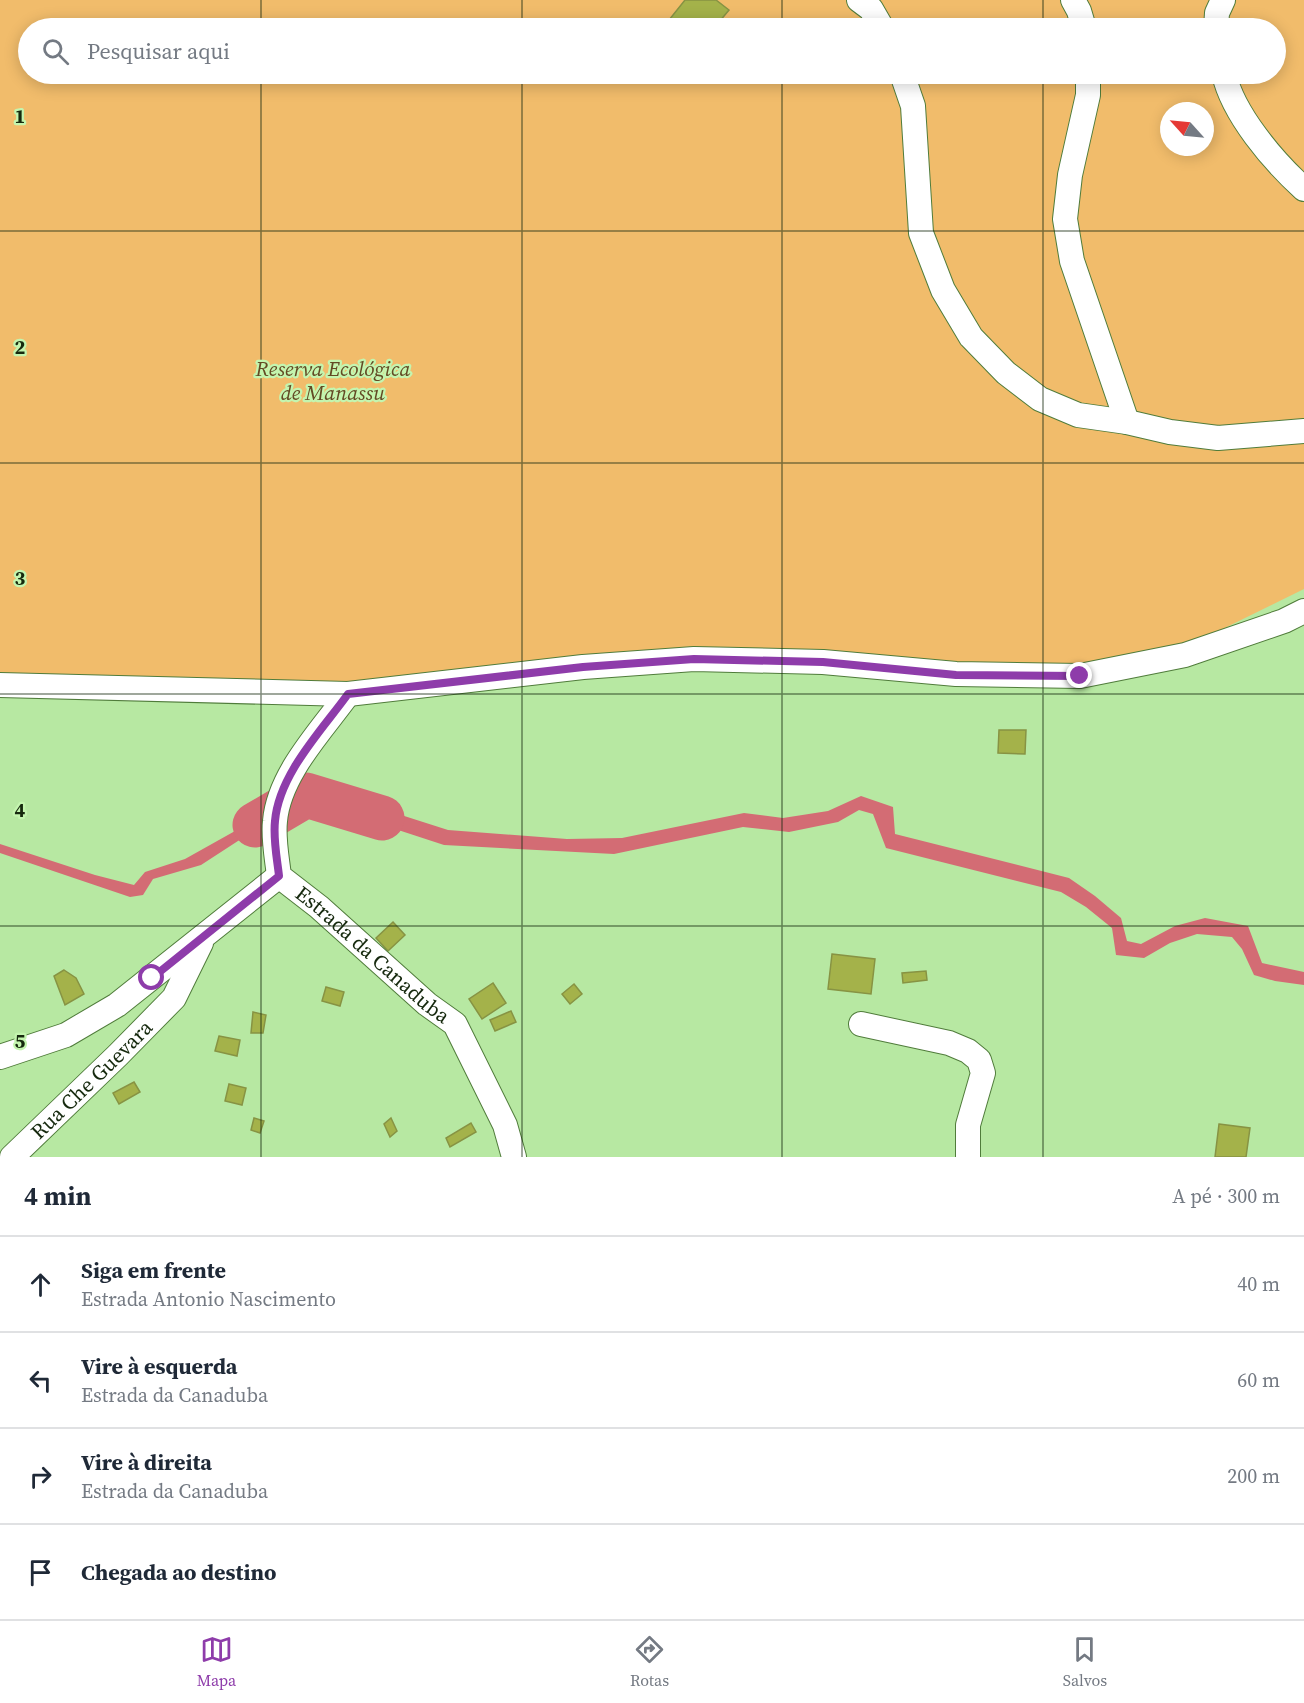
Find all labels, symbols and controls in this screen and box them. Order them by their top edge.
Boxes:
search box [18,18,1286,84]
icon: search [39,35,72,68]
text: Pesquisar aqui [87,36,230,66]
text: 1 [15,102,25,130]
north arrow [1160,102,1214,156]
text: 2 [15,333,26,361]
park label: Reserva Ecológica de Manassu [254,354,411,407]
text: 3 [15,564,26,592]
route end [1066,662,1092,688]
text: 4 [15,796,26,824]
street label: Estrada da Canaduba [289,879,456,1030]
route start [138,964,164,990]
street label: Rua Che Guevara [24,1013,159,1146]
text: 5 [15,1027,26,1055]
text: 4 min [24,1178,91,1214]
text: A pé · 300 m [1172,1182,1280,1210]
text: Siga em frente [81,1255,226,1285]
icon: ahead [24,1268,57,1301]
text: 40 m [1237,1270,1280,1298]
text: Estrada Antonio Nascimento [81,1285,336,1313]
text: Vire à esquerda [81,1351,237,1381]
icon: left [24,1364,57,1397]
text: 60 m [1237,1366,1280,1394]
text: Estrada da Canaduba [81,1381,268,1409]
text: Vire à direita [81,1447,212,1477]
icon: right [24,1460,57,1493]
text: 200 m [1227,1462,1280,1490]
text: Estrada da Canaduba [81,1477,268,1505]
icon: arrive [24,1556,57,1589]
text: Chegada ao destino [81,1557,276,1587]
tab: Mapa [197,1633,236,1691]
tab: Rotas [630,1633,669,1691]
tab: Salvos [1063,1633,1107,1691]

